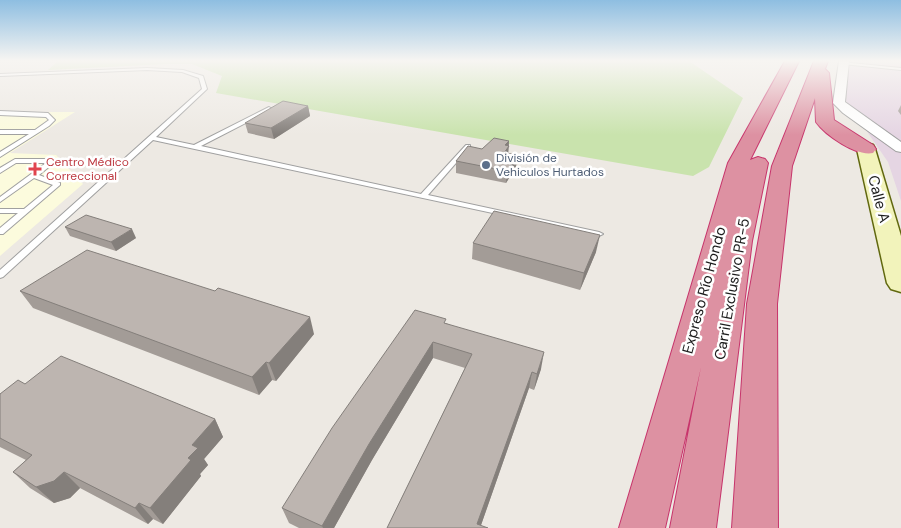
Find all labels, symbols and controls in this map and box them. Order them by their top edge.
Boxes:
place label: División de Vehiculos Hurtados [496,150,604,180]
place label: Centro Médico Correccional [46,154,129,184]
marker: División de Vehiculos Hurtados [480,159,492,171]
marker: Centro Médico Correccional [28,162,42,176]
street label: Calle A [863,173,895,225]
street label: Carril Exclusivo PR-5 [710,217,754,361]
street label: Expreso Río Hondo [677,224,731,356]

